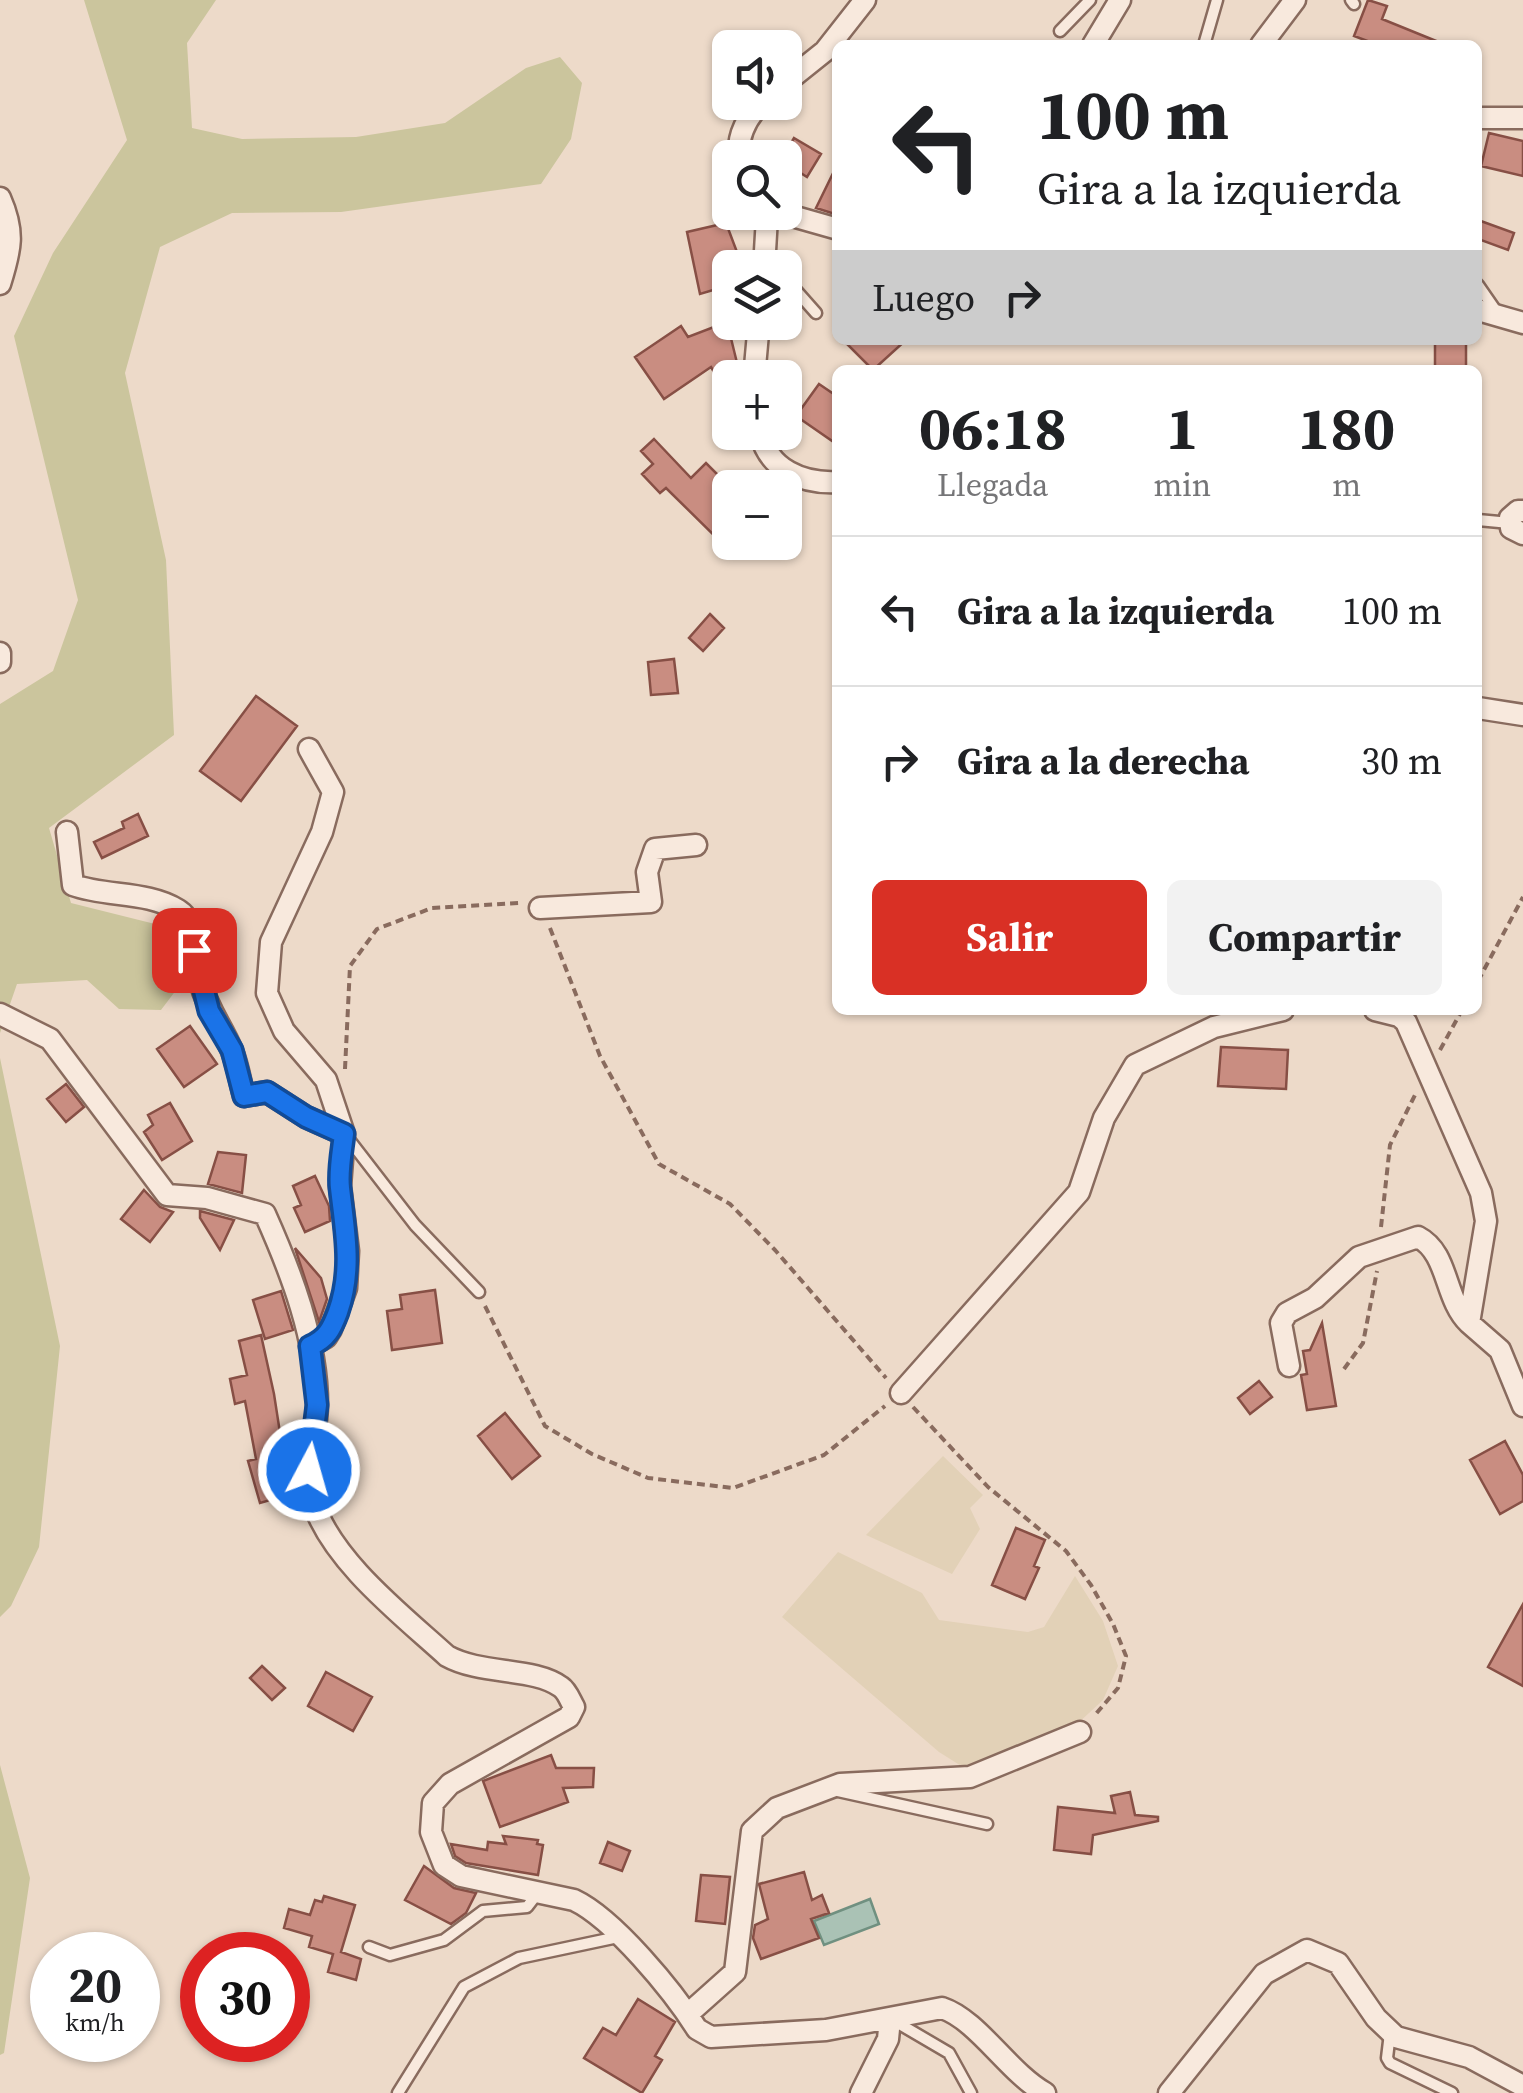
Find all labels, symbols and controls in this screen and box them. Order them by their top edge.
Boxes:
map controls [712,30,802,560]
button: sound [712,30,802,120]
text: 100 m [1037,66,1229,162]
icon: left [872,80,1002,210]
button: search [712,140,802,230]
text: Gira a la izquierda [1037,157,1401,219]
button: layers [712,250,802,340]
icon: right [995,270,1050,325]
text: Luego [872,272,975,324]
button: + [712,360,802,450]
text: 06:18 [919,387,1067,469]
text: 1 [1166,387,1199,469]
text: 180 [1298,387,1395,469]
text: Llegada [937,463,1048,507]
text: min [1153,463,1211,507]
text: m [1332,463,1361,507]
button: − [712,470,802,560]
icon: left [872,584,927,639]
text: Gira a la izquierda [957,585,1274,637]
text: 100 m [1342,585,1442,637]
icon: right [872,734,927,789]
text: Gira a la derecha [957,735,1249,787]
text: 30 m [1361,735,1442,787]
button: Salir [872,880,1147,995]
button: Compartir [1167,880,1442,995]
pin [152,908,237,993]
icon: arrive [167,923,222,978]
position arrow [257,1418,361,1522]
speed limit sign: 30 [180,1932,310,2062]
text: 20 [68,1950,122,2019]
text: km/h [65,2005,125,2039]

